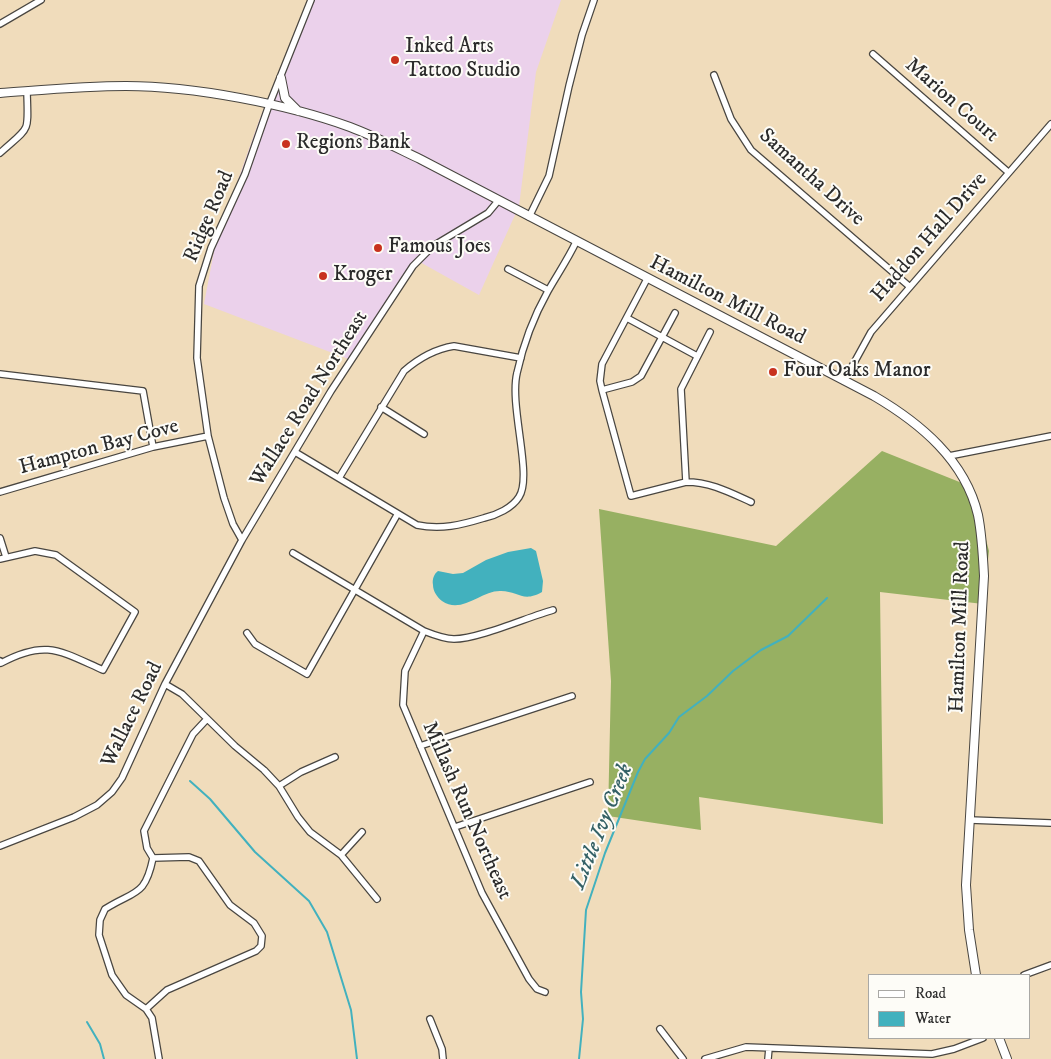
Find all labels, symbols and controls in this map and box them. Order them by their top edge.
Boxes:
place label: Inked Arts Tattoo Studio [405,35,520,85]
street label: Marion Court [899,53,1003,149]
marker: Inked Arts Tattoo Studio [389,54,401,66]
street label: Samantha Drive [753,124,869,232]
place label: Regions Bank [296,131,410,157]
marker: Regions Bank [280,138,292,150]
street label: Ridge Road [179,168,241,266]
street label: Haddon Hall Drive [867,168,993,308]
place label: Famous Joes [388,235,491,261]
marker: Famous Joes [372,242,384,254]
street label: Hamilton Mill Road [645,251,809,351]
place label: Kroger [333,263,393,289]
marker: Kroger [317,270,329,282]
street label: Wallace Road Northeast [246,306,374,492]
place label: Four Oaks Manor [783,359,931,385]
marker: Four Oaks Manor [767,366,779,378]
street label: Hampton Bay Cove [17,415,181,481]
street label: Hamilton Mill Road [945,541,977,713]
street label: Wallace Road [97,658,169,772]
street label: Millash Run Northeast [415,718,517,904]
water label: Little Ivy Creek [566,761,640,893]
legend [868,974,1031,1039]
text: Road [915,984,946,1003]
text: Water [915,1009,951,1028]

